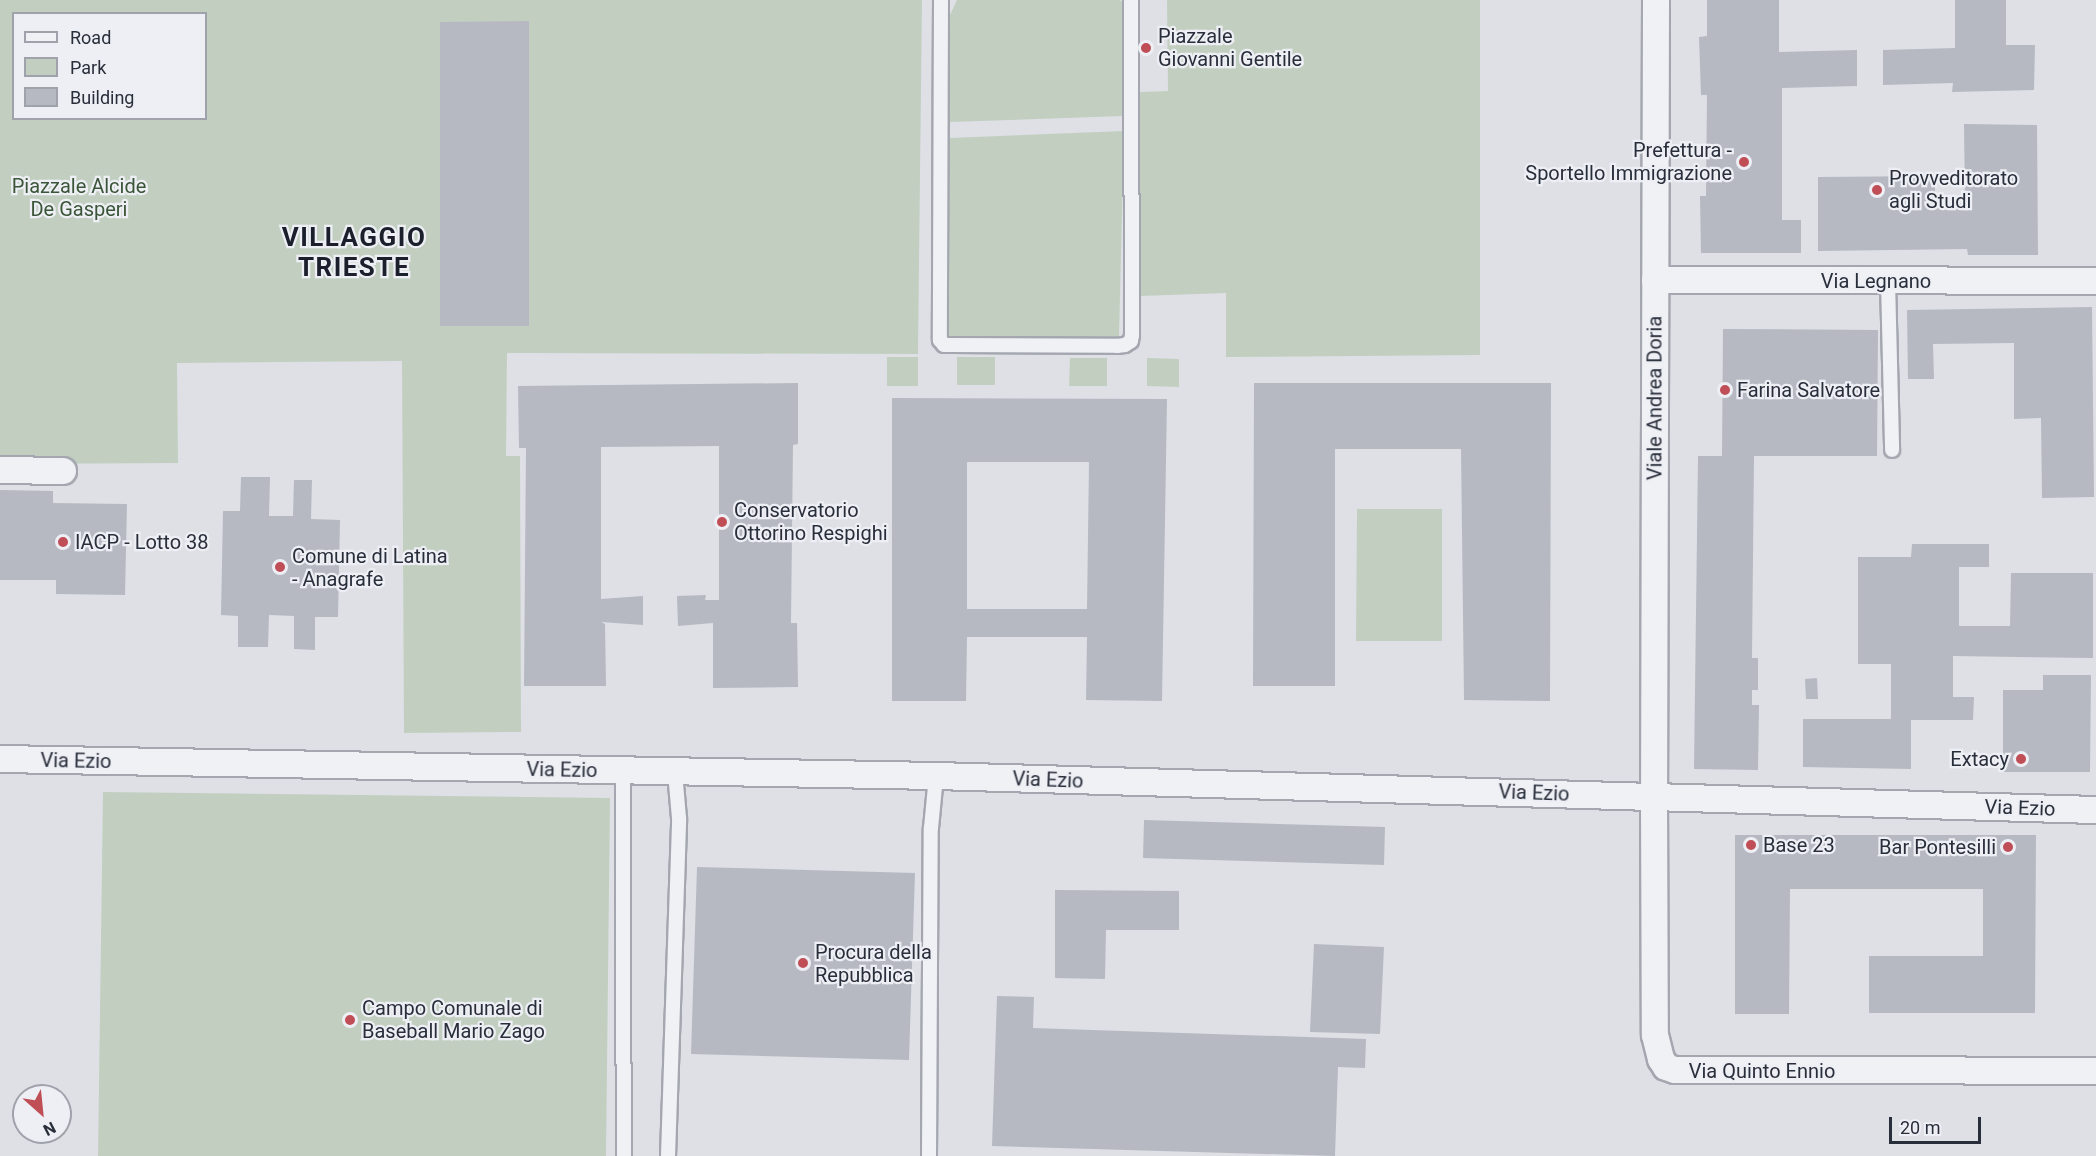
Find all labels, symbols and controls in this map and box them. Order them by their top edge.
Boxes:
legend [12,12,207,120]
place label: Piazzale Giovanni Gentile [1158,24,1302,71]
text: Road [70,27,111,48]
marker: Piazzale Giovanni Gentile [1139,41,1153,55]
text: Park [70,57,106,78]
text: Building [70,87,134,108]
place label: Prefettura - Sportello Immigrazione [1525,138,1732,185]
marker: Prefettura - Sportello Immigrazione [1737,155,1751,169]
place label: Provveditorato agli Studi [1889,166,2018,213]
park label: Piazzale Alcide De Gasperi [12,175,146,222]
marker: Provveditorato agli Studi [1870,183,1884,197]
district label: VILLAGGIO TRIESTE [282,222,426,284]
street label: Via Legnano [1821,269,1931,293]
street label: Viale Andrea Doria [1643,316,1667,480]
place label: Farina Salvatore [1737,378,1880,402]
marker: Farina Salvatore [1718,383,1732,397]
place label: Conservatorio Ottorino Respighi [734,498,888,545]
marker: Conservatorio Ottorino Respighi [715,515,729,529]
place label: IACP - Lotto 38 [75,530,209,554]
marker: IACP - Lotto 38 [56,535,70,549]
place label: Comune di Latina - Anagrafe [292,544,448,591]
marker: Comune di Latina - Anagrafe [273,560,287,574]
place label: Extacy [1950,747,2009,771]
street label: Via Ezio [40,748,112,774]
marker: Extacy [2014,752,2028,766]
street label: Via Ezio [526,757,598,783]
street label: Via Ezio [1012,767,1084,793]
street label: Via Ezio [1498,780,1570,806]
street label: Via Ezio [1984,795,2056,821]
place label: Base 23 [1763,833,1835,857]
place label: Bar Pontesilli [1879,835,1996,859]
marker: Base 23 [1744,838,1758,852]
marker: Bar Pontesilli [2001,840,2015,854]
place label: Procura della Repubblica [815,940,932,987]
marker: Procura della Repubblica [796,956,810,970]
place label: Campo Comunale di Baseball Mario Zago [362,996,545,1043]
marker: Campo Comunale di Baseball Mario Zago [343,1013,357,1027]
street label: Via Quinto Ennio [1689,1059,1835,1083]
north arrow [12,1084,72,1144]
scale bar [1892,1105,1984,1143]
text: 20 m [1900,1117,1940,1138]
text: N [40,1118,59,1140]

